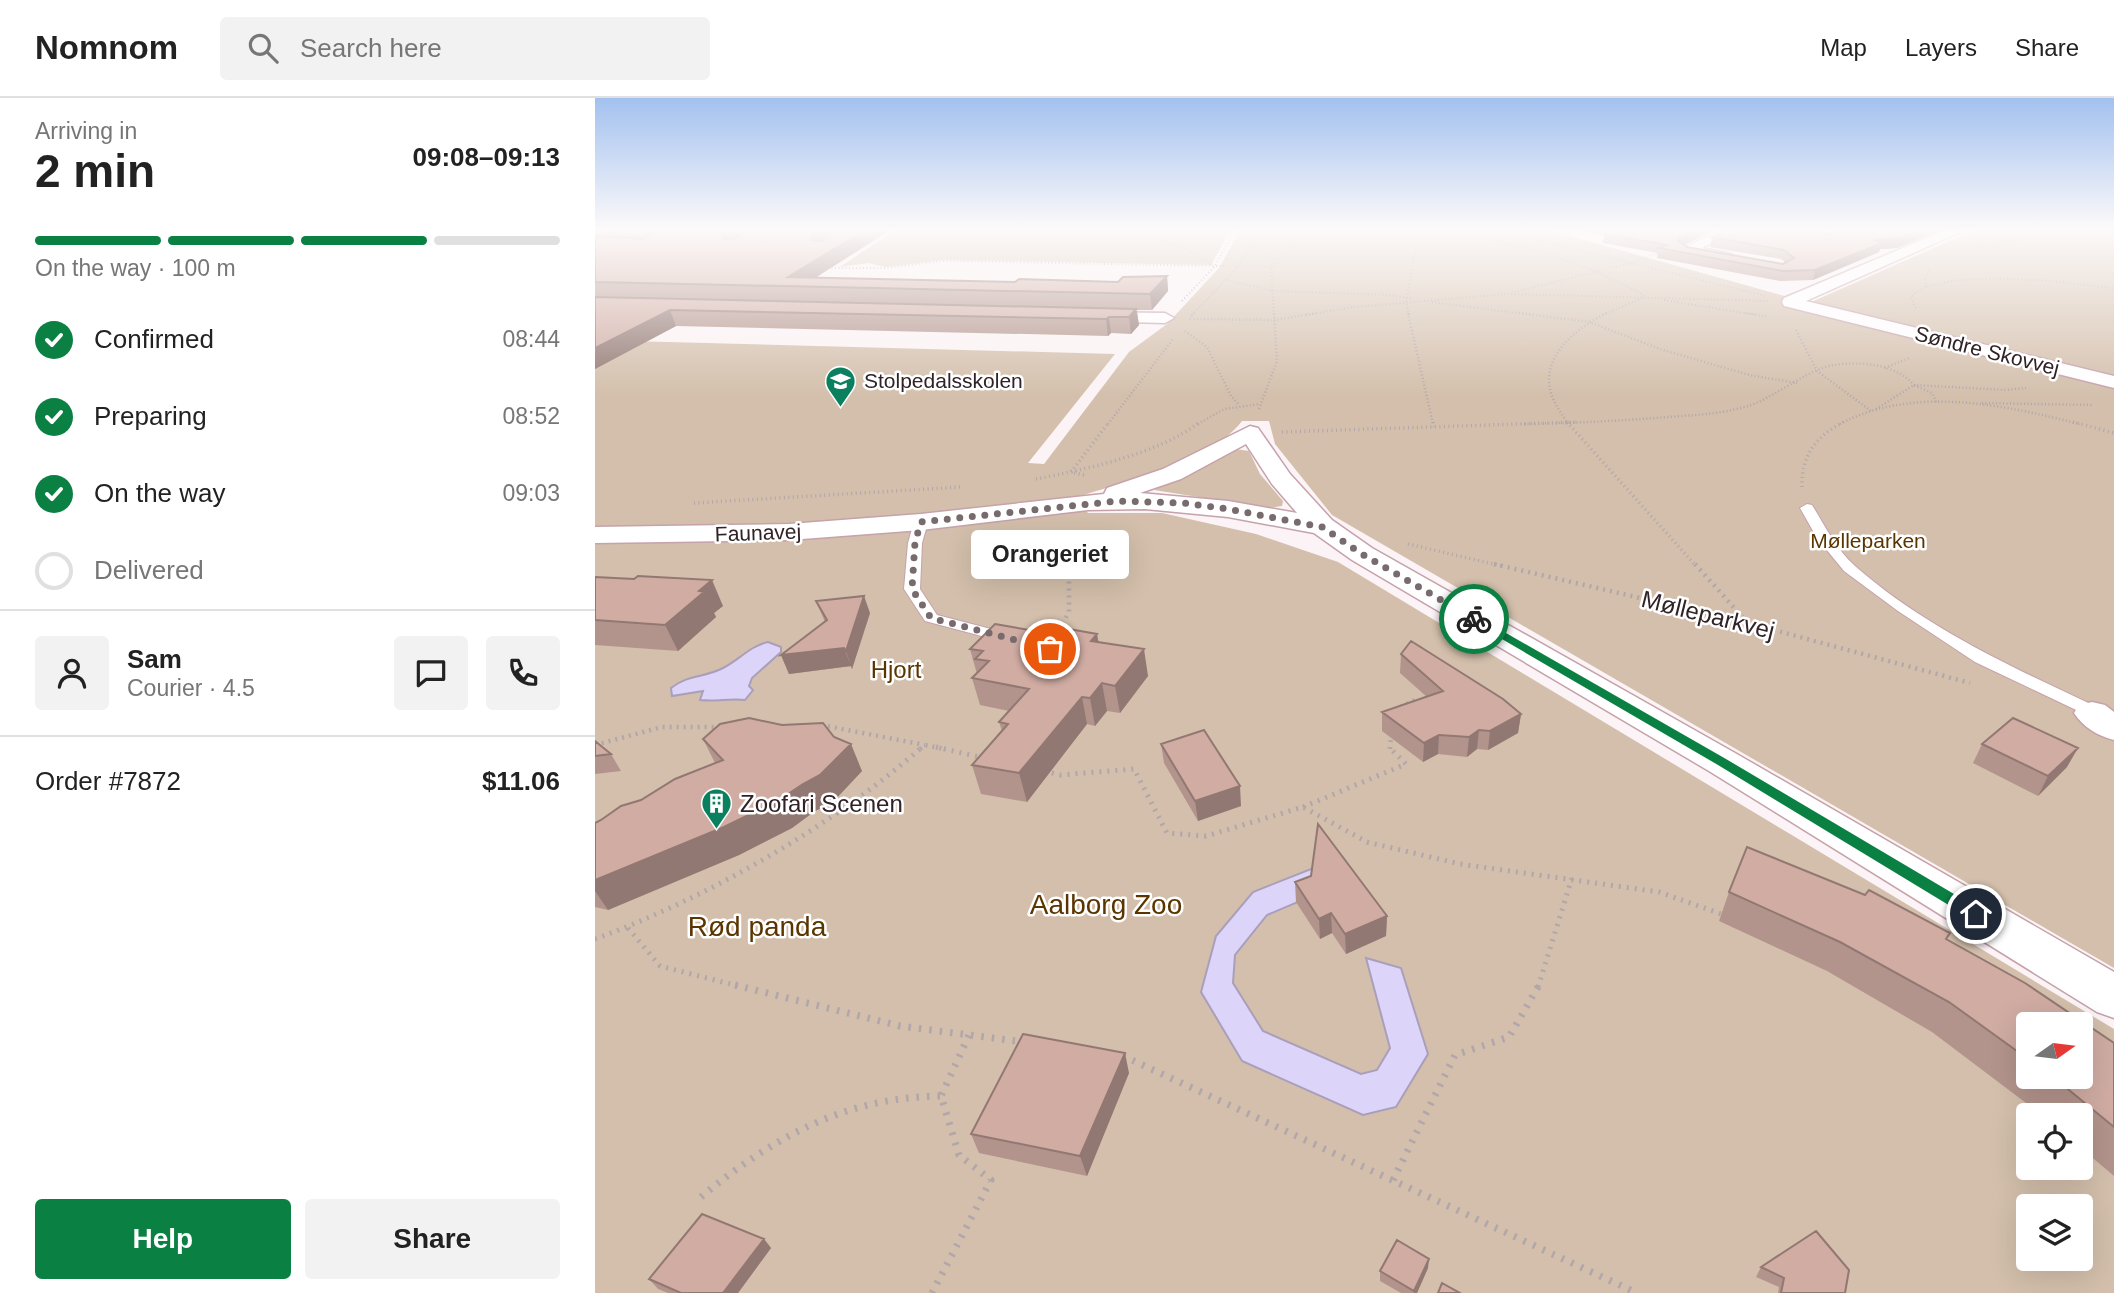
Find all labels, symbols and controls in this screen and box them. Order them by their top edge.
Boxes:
search box [220,17,710,80]
text: Nomnom [35,29,178,66]
icon: search [244,29,282,67]
text: Search here [300,33,442,63]
text: Map [1820,34,1867,61]
text: Layers [1905,34,1977,61]
text: Share [2015,34,2079,61]
text: Arriving in [35,118,137,144]
text: 09:08–09:13 [413,142,560,172]
text: 2 min [35,145,155,197]
text: On the way · 100 m [35,255,236,281]
icon: check [35,321,73,359]
street label: Søndre Skovvej [1912,321,2062,380]
text: Confirmed [94,324,214,354]
text: 08:44 [502,326,560,352]
school or university icon: Stolpedalsskolen [824,364,858,408]
place label: Stolpedalsskolen [864,369,1023,392]
icon: check [35,398,73,436]
text: Preparing [94,401,207,431]
text: 08:52 [502,403,560,429]
icon: check [35,475,73,513]
text: On the way [94,478,226,508]
text: 09:03 [502,480,560,506]
street label: Faunavej [714,519,802,546]
park label: Mølleparken [1810,529,1926,552]
callout: Orangeriet [971,530,1129,579]
text: Orangeriet [992,541,1108,567]
text: Delivered [94,555,204,585]
courier [1439,584,1509,654]
street label: Mølleparkvej [1639,585,1777,644]
icon: bike [1455,600,1493,638]
pin [1020,619,1080,679]
icon: bag [1031,630,1069,668]
button: person [35,636,109,710]
button: chat [394,636,468,710]
button: phone [486,636,560,710]
text: Sam [127,644,182,674]
park label: Hjort [871,656,922,683]
text: Courier · 4.5 [127,675,255,701]
text: Order #7872 [35,766,181,796]
text: $11.06 [482,766,560,796]
building icon: Zoofari Scenen [700,787,734,831]
place label: Zoofari Scenen [740,790,903,817]
pin [1946,884,2006,944]
park label: Aalborg Zoo [1030,889,1182,920]
icon: home [1957,895,1995,933]
park label: Rød panda [688,911,827,942]
north arrow [2016,1012,2093,1088]
map controls [2016,1012,2093,1271]
button: locate [2016,1103,2093,1180]
button: layers [2016,1194,2093,1271]
button: Help [35,1199,291,1279]
button: Share [305,1199,560,1279]

